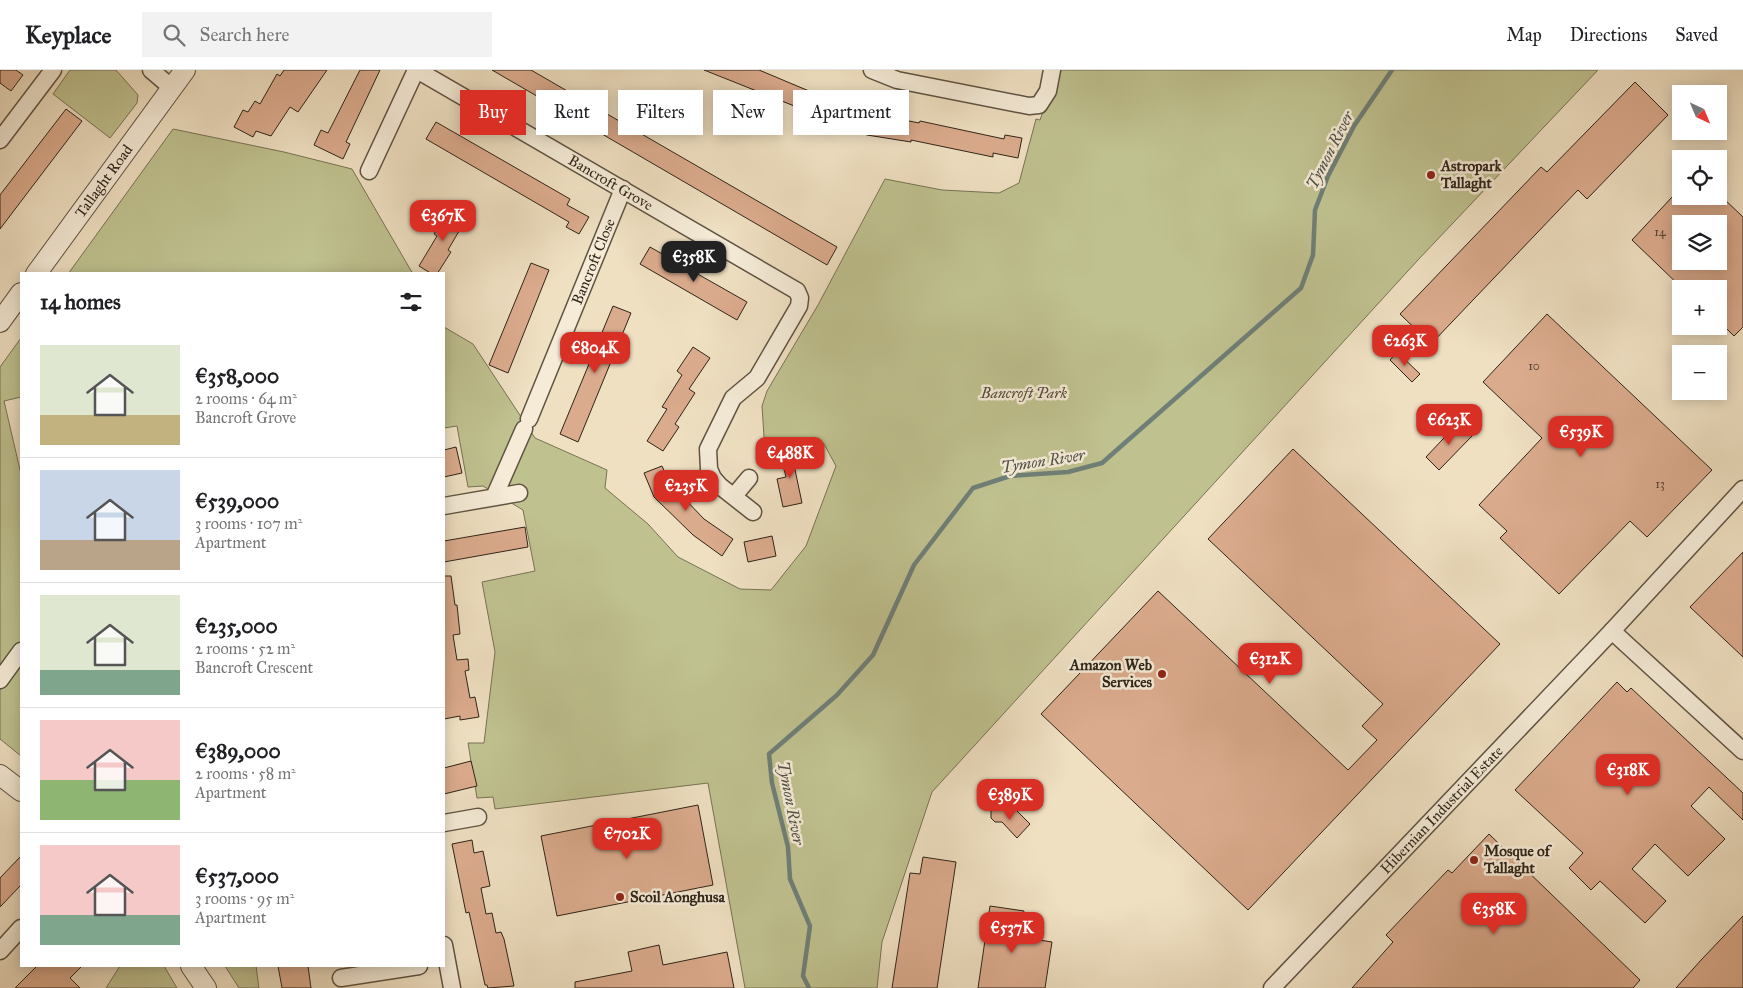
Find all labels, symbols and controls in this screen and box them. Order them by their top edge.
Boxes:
search box [142,12,492,57]
text: Keyplace [25,20,112,50]
icon: search [160,21,188,49]
text: Search here [200,23,289,46]
text: Map [1506,24,1542,46]
text: Directions [1570,24,1647,46]
text: Saved [1675,24,1718,46]
north arrow [1672,85,1728,140]
map controls [1672,85,1727,400]
chip: Buy [460,90,526,135]
chip: Rent [536,90,608,135]
chip: Filters [618,90,703,135]
chip: New [713,90,783,135]
chip: Apartment [793,90,909,135]
water label: Tymon River [1302,107,1358,192]
street label: Tallaght Road [71,141,137,221]
button: locate [1672,150,1727,205]
street label: Bancroft Grove [565,151,656,214]
place label: Astropark Tallaght [1440,157,1502,193]
marker: Astropark Tallaght [1425,169,1437,181]
pin: €367K [408,200,478,242]
text: €367K [421,206,465,225]
button: layers [1672,215,1727,270]
street label: Bancroft Close [568,216,619,307]
house number: 14 [1654,225,1666,239]
pin: €358K [659,240,729,283]
text: €358K [672,247,716,266]
button: + [1672,280,1727,335]
icon: filters [397,288,425,316]
text: 14 homes [40,289,121,315]
pin: €263K [1370,324,1440,367]
text: €263K [1383,331,1427,350]
pin: €804K [560,332,630,374]
text: €804K [571,338,619,357]
button: − [1672,345,1727,400]
house number: 10 [1528,359,1540,373]
text: €358,000 [195,363,279,389]
icon: home [80,365,140,425]
park label: Bancroft Park [980,384,1068,402]
text: 2 rooms · 64 m² [195,389,297,408]
pin: €623K [1414,404,1484,446]
text: Bancroft Grove [195,408,296,427]
text: €623K [1427,410,1471,429]
pin: €539K [1546,416,1616,458]
text: €539K [1559,422,1603,441]
pin: €488K [755,436,825,479]
text: €488K [767,443,813,462]
water label: Tymon River [1000,445,1088,477]
pin: €235K [651,470,721,512]
text: €235K [665,476,707,495]
house number: 13 [1655,477,1665,491]
text: €539,000 [195,488,279,514]
icon: home [80,490,140,550]
text: 3 rooms · 107 m² [195,514,302,533]
text: Apartment [195,533,267,552]
text: €235,000 [195,613,278,639]
icon: home [80,615,140,675]
text: 2 rooms · 52 m² [195,639,295,658]
pin: €312K [1235,642,1305,685]
text: €312K [1249,649,1291,668]
place label: Amazon Web Services [1069,656,1153,691]
text: Bancroft Crescent [195,658,313,677]
marker: Amazon Web Services [1156,668,1168,680]
text: €389,000 [195,738,281,764]
icon: home [80,740,140,800]
street label: Hibernian Industrial Estate [1377,742,1507,878]
pin: €318K [1593,754,1663,796]
water label: Tymon River [774,760,809,848]
text: €318K [1607,760,1649,779]
text: 2 rooms · 58 m² [195,764,296,783]
pin: €389K [975,778,1045,821]
text: Apartment [195,783,267,802]
text: €389K [988,785,1032,804]
pin: €702K [592,818,662,860]
text: €702K [604,824,650,843]
place label: Mosque of Tallaght [1483,842,1553,878]
marker: Mosque of Tallaght [1468,854,1480,866]
text: €537,000 [195,863,279,889]
icon: home [80,865,140,925]
place label: Scoil Aonghusa [630,888,726,907]
text: 3 rooms · 95 m² [195,889,294,908]
marker: Scoil Aonghusa [614,891,626,903]
pin: €358K [1459,892,1529,935]
text: €358K [1472,899,1516,918]
text: Apartment [195,908,267,927]
pin: €537K [977,912,1047,954]
text: €537K [990,918,1034,937]

